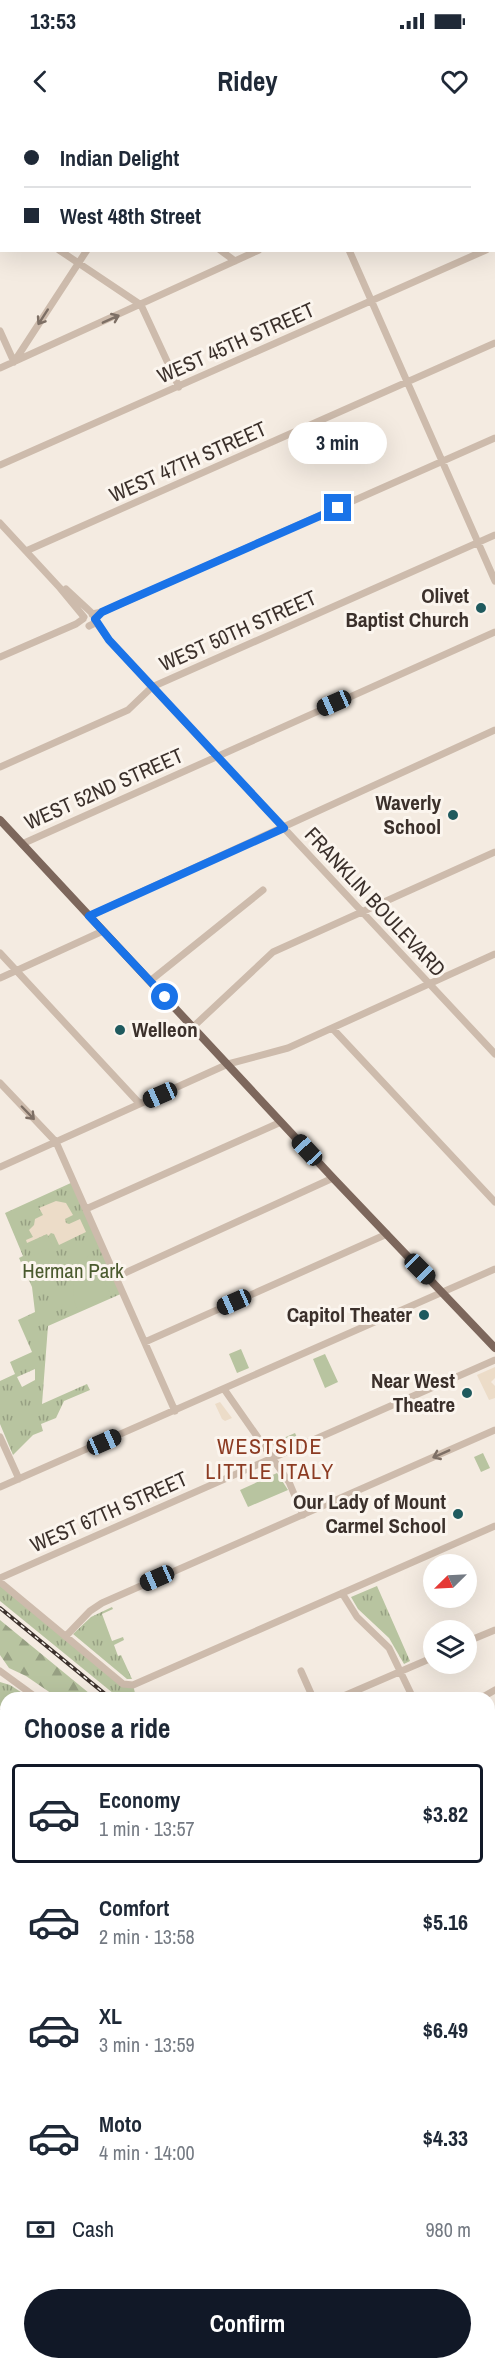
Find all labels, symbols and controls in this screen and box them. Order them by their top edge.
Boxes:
text: 13:53 [30,6,76,36]
text: Ridey [217,63,278,99]
icon: back [24,65,57,98]
icon: heart [438,65,471,98]
text: Indian Delight [60,143,179,173]
text: West 48th Street [60,201,201,231]
street label: WEST 45TH STREET [153,295,319,390]
one-way arrow [37,308,49,325]
one-way arrow [101,312,119,324]
street label: WEST 47TH STREET [105,414,271,509]
callout: 3 min [288,421,388,463]
text: 3 min [316,429,359,456]
route end [324,494,351,521]
place label: Olivet Baptist Church [346,581,469,634]
street label: WEST 50TH STREET [155,583,321,678]
marker: Olivet Baptist Church [474,601,488,615]
car [314,687,354,719]
street label: WEST 52ND STREET [20,740,188,837]
place label: Waverly School [376,788,441,841]
marker: Waverly School [446,808,460,822]
street label: FRANKLIN BOULEVARD [298,820,452,983]
route start [151,983,178,1010]
place label: Welleon [132,1015,198,1044]
marker: Welleon [113,1023,127,1037]
car [140,1079,180,1111]
one-way arrow [21,1105,35,1120]
car [288,1131,326,1169]
car [401,1250,439,1288]
park label: Herman Park [22,1256,124,1285]
car [214,1286,254,1318]
place label: Capitol Theater [287,1300,412,1329]
marker: Capitol Theater [417,1308,431,1322]
place label: Near West Theatre [371,1366,455,1419]
marker: Near West Theatre [460,1386,474,1400]
car [84,1426,124,1458]
district label: WESTSIDE LITTLE ITALY [205,1431,335,1486]
one-way arrow [433,1449,451,1460]
street label: WEST 67TH STREET [26,1464,192,1559]
place label: Our Lady of Mount Carmel School [293,1487,446,1540]
marker: Our Lady of Mount Carmel School [451,1507,465,1521]
north arrow [423,1554,477,1608]
map controls [423,1554,477,1674]
car [137,1562,177,1594]
button: layers [423,1620,477,1674]
text: Choose a ride [24,1710,170,1746]
text: Economy [99,1785,180,1815]
icon: car [27,1787,81,1841]
text: $3.82 [423,1799,468,1829]
text: 1 min · 13:57 [99,1815,195,1842]
text: Comfort [99,1893,169,1923]
icon: car [27,1895,81,1949]
text: $5.16 [423,1907,468,1937]
text: 2 min · 13:58 [99,1923,195,1950]
text: XL [99,2001,122,2031]
icon: car [27,2003,81,2057]
text: $6.49 [423,2015,468,2045]
text: 3 min · 13:59 [99,2031,195,2058]
text: Moto [99,2109,142,2139]
icon: car [27,2111,81,2165]
text: $4.33 [423,2123,468,2153]
text: 4 min · 14:00 [99,2139,195,2166]
icon: cash [24,2213,57,2246]
text: Cash [72,2214,114,2244]
text: 980 m [425,2216,471,2243]
button: Confirm [24,2289,471,2358]

